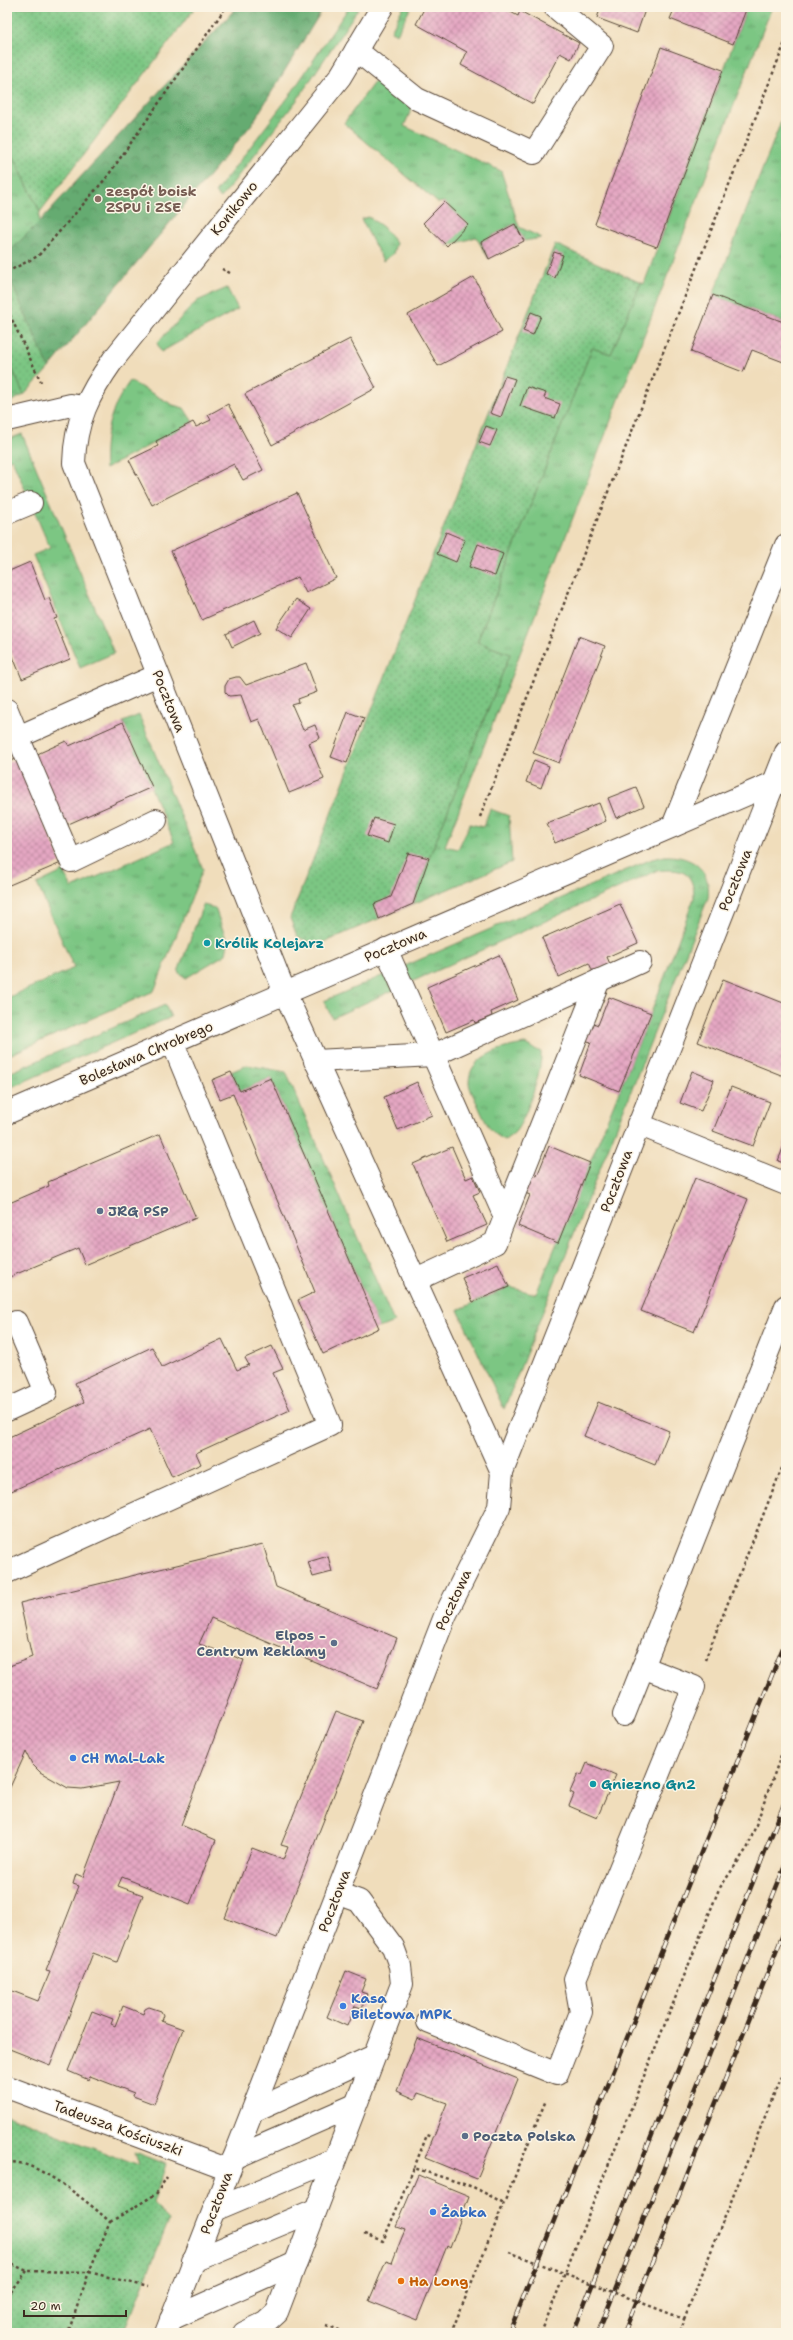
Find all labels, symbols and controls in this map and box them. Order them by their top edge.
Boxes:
street label: Konikowo [206,177,262,239]
place label: zespół boisk ZSPU i ZSE [106,182,197,216]
marker: zespół boisk ZSPU i ZSE [93,194,103,204]
street label: Pocztowa [148,667,190,735]
street label: Pocztowa [714,846,756,914]
street label: Pocztowa [361,924,429,966]
place label: Królik Kolejarz [215,934,325,952]
marker: Królik Kolejarz [202,938,212,948]
street label: Bolesława Chrobrego [76,1017,216,1089]
street label: Pocztowa [596,1147,636,1215]
place label: JRG PSP [108,1202,169,1220]
marker: JRG PSP [95,1206,105,1216]
street label: Pocztowa [431,1566,475,1634]
place label: Elpos - Centrum Reklamy [197,1626,326,1660]
marker: Elpos - Centrum Reklamy [329,1638,339,1648]
place label: CH Mal-Lak [81,1749,165,1767]
marker: CH Mal-Lak [68,1753,78,1763]
place label: Gniezno Gn2 [601,1775,696,1793]
marker: Gniezno Gn2 [588,1779,598,1789]
street label: Pocztowa [314,1867,354,1935]
place label: Kasa Biletowa MPK [351,1989,452,2023]
marker: Kasa Biletowa MPK [338,2001,348,2011]
street label: Tadeusza Kościuszki [51,2096,185,2160]
place label: Poczta Polska [473,2127,576,2145]
marker: Poczta Polska [460,2131,470,2141]
street label: Pocztowa [196,2169,236,2237]
place label: Żabka [441,2203,487,2221]
marker: Żabka [428,2207,438,2217]
place label: Ha Long [409,2272,468,2290]
marker: Ha Long [396,2276,406,2286]
scale bar [24,2292,126,2318]
text: 20 m [30,2298,61,2314]

